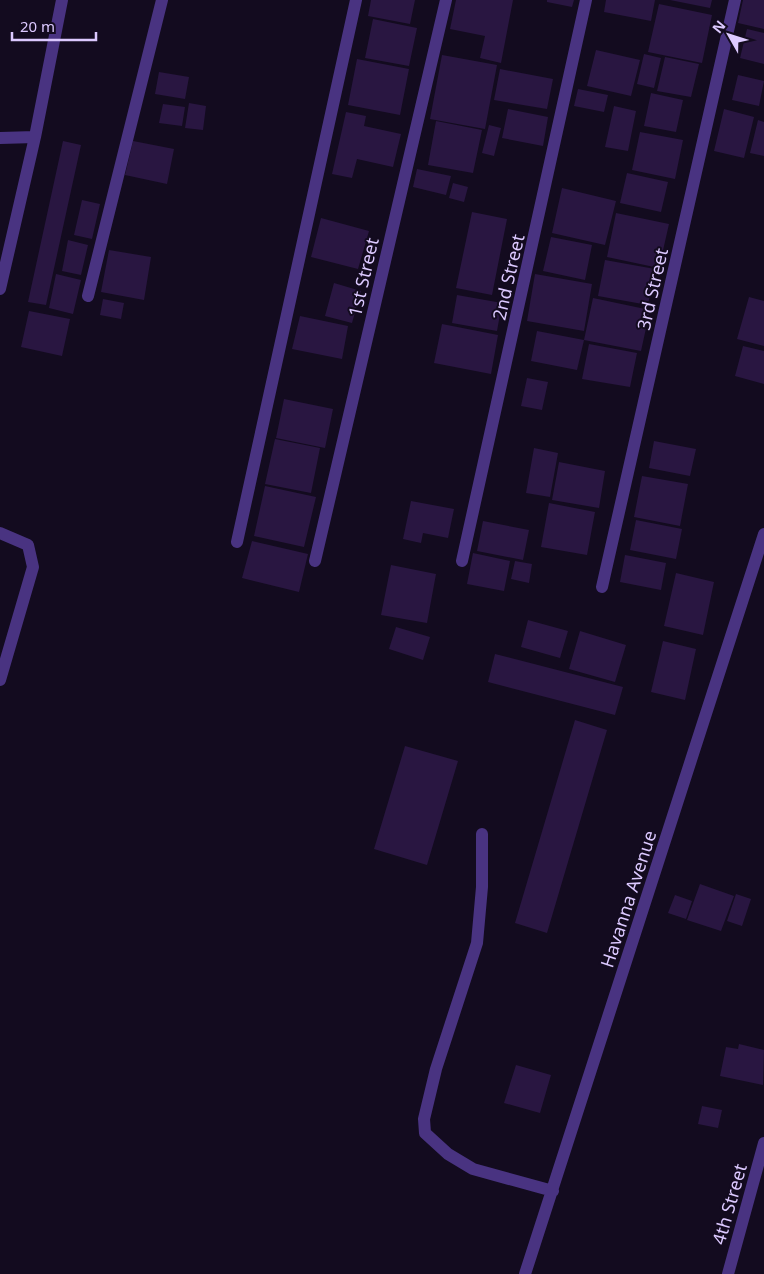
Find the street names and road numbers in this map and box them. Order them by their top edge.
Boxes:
street label: 2nd Street [486,231,530,322]
street label: 1st Street [342,235,384,319]
street label: 3rd Street [631,245,673,332]
street label: Havanna Avenue [595,827,661,971]
street label: 4th Street [706,1160,752,1247]

